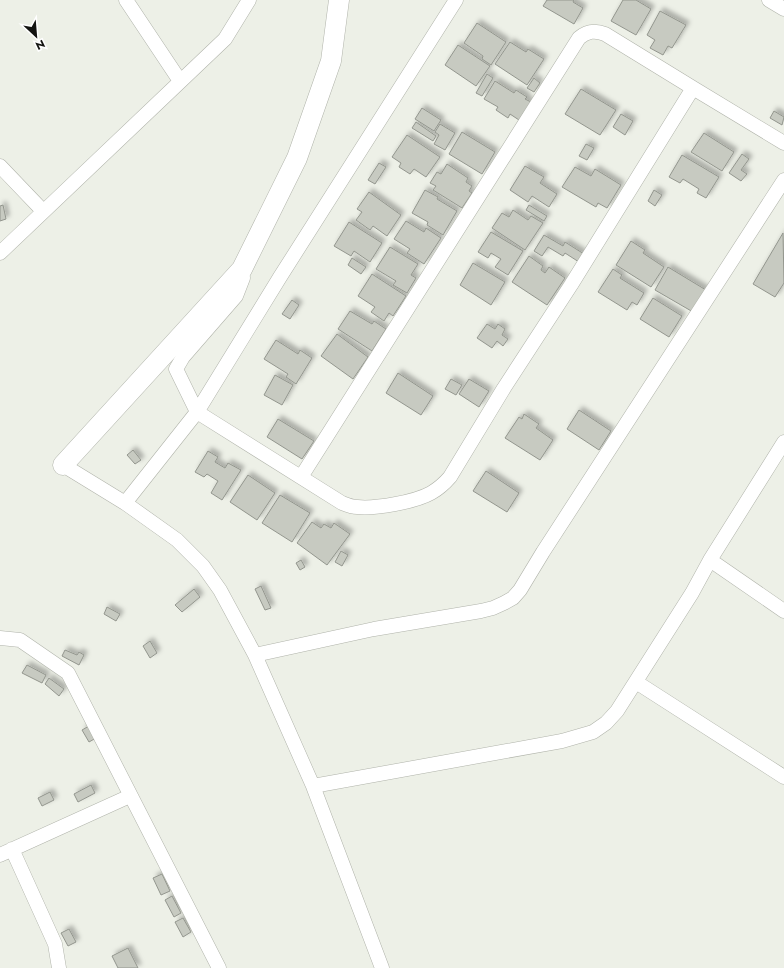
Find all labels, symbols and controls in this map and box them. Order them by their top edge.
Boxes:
north arrow [16,16,56,56]
text: N [33,36,48,54]

